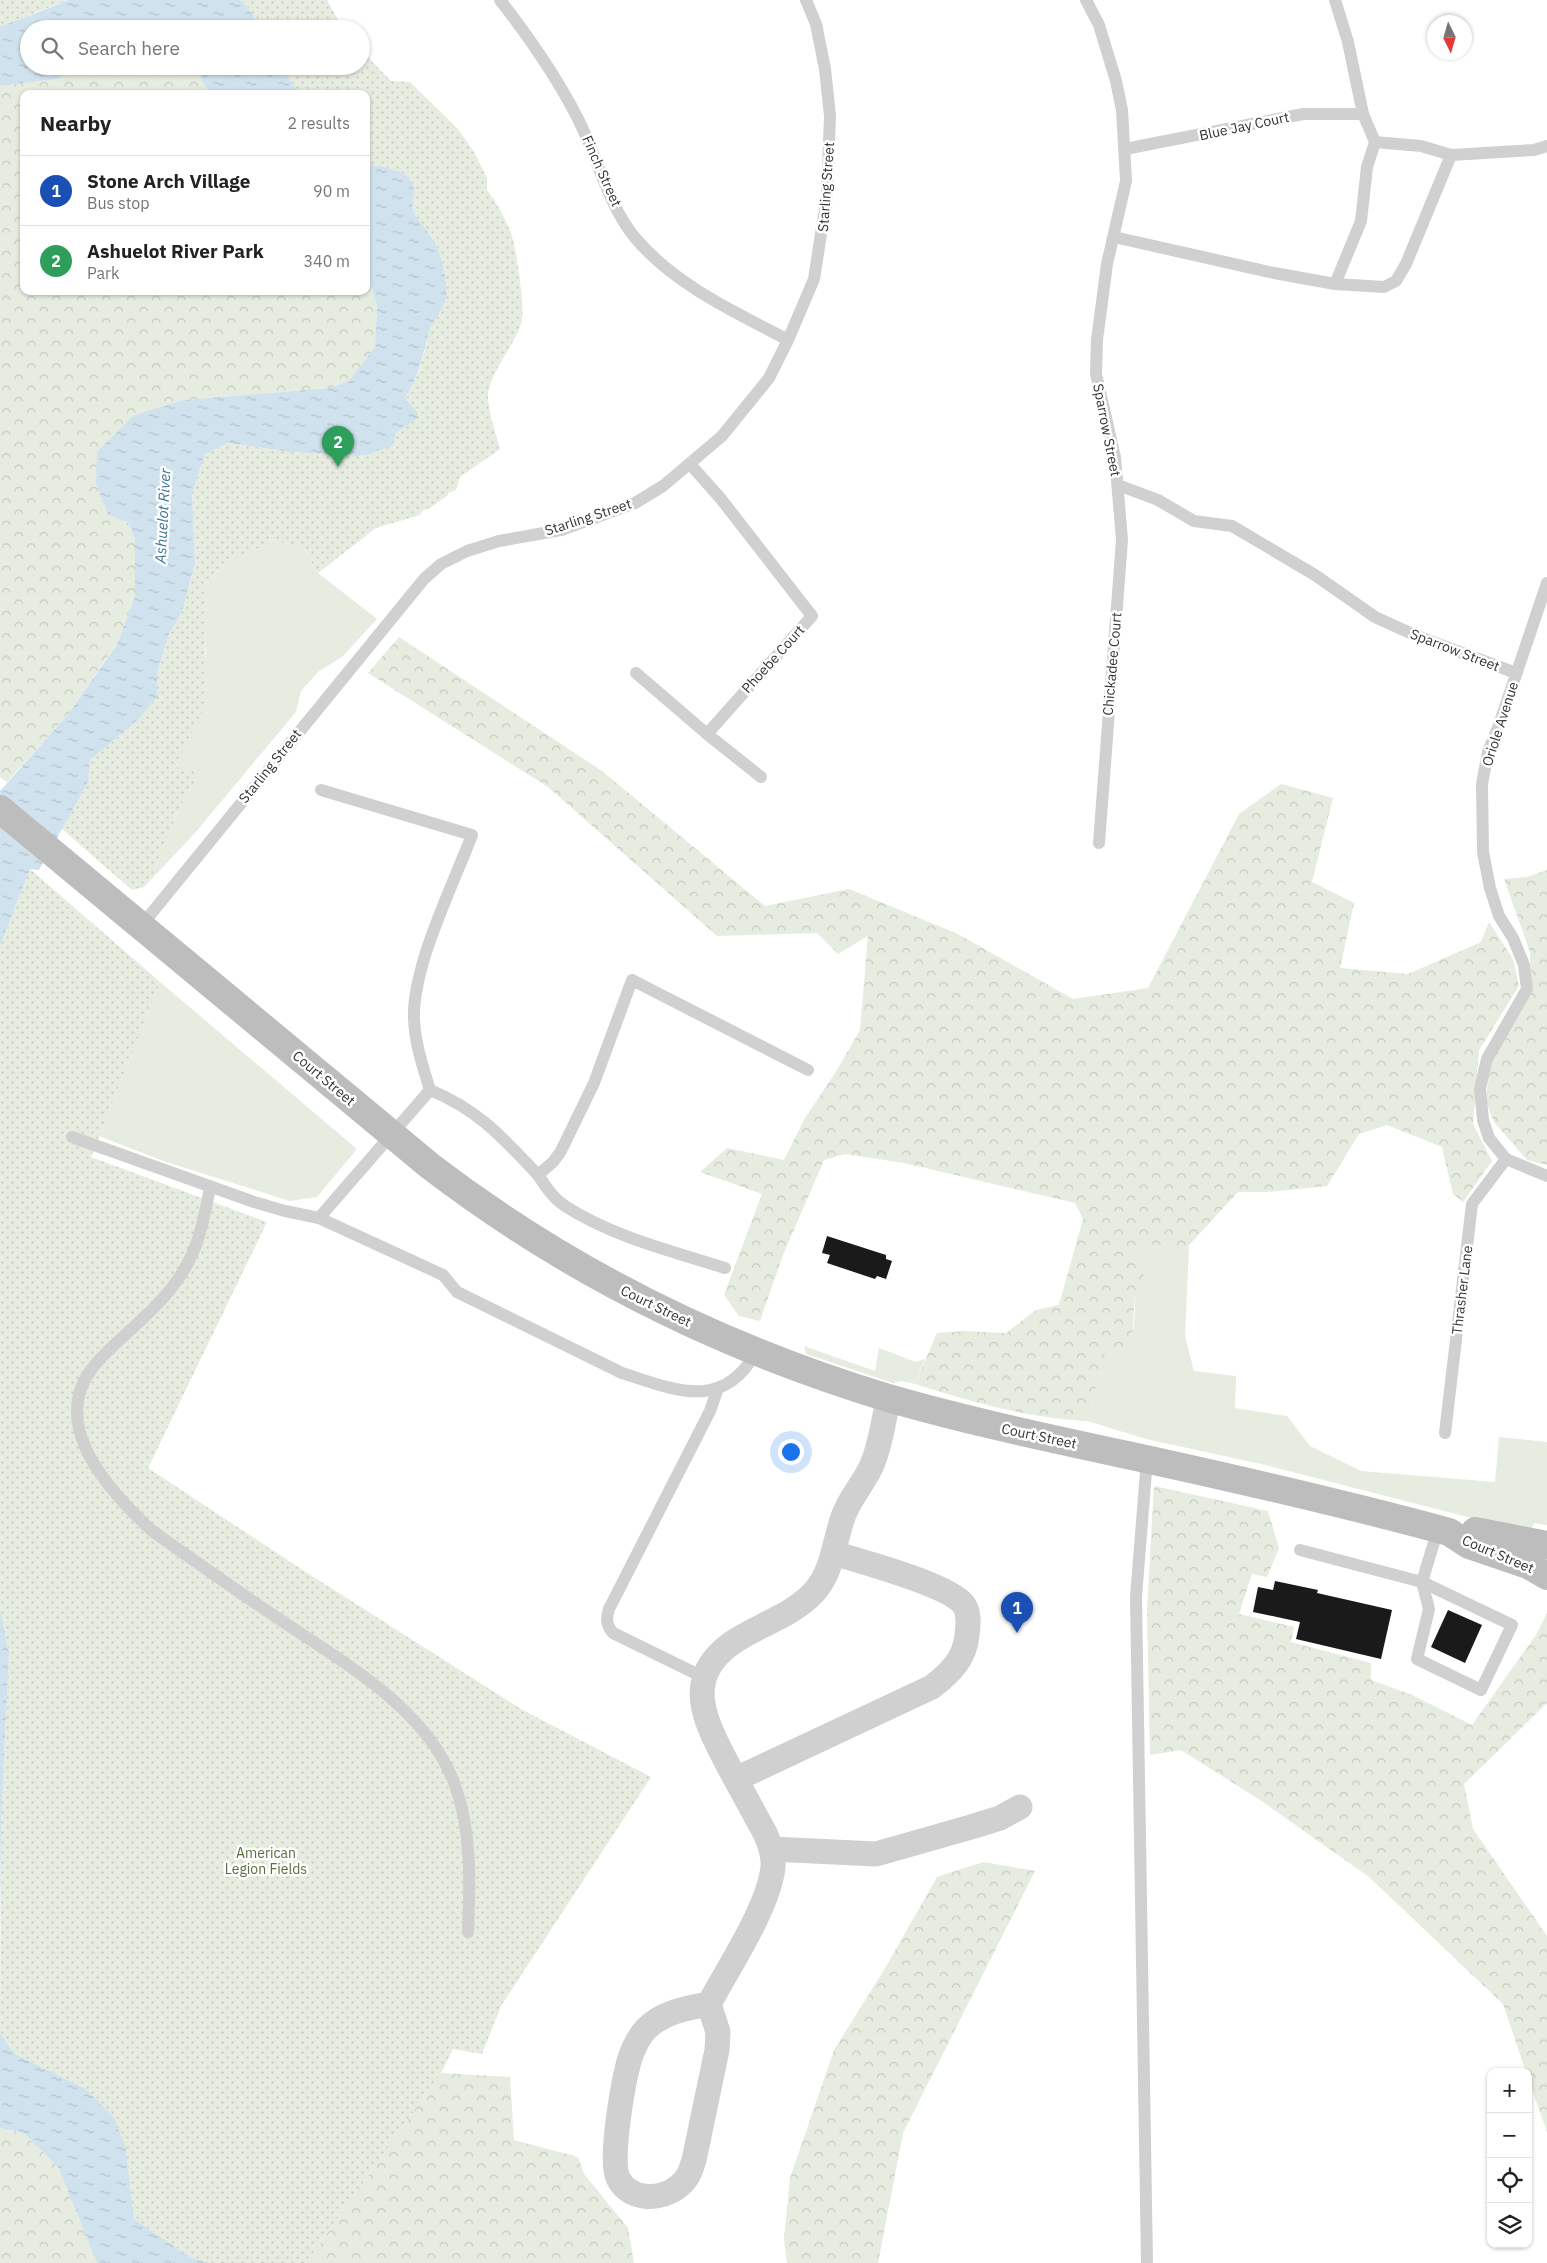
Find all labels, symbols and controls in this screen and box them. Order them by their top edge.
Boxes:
north arrow [1427,15,1472,60]
search box [20,20,370,75]
icon: search [38,34,66,62]
text: Search here [78,36,180,60]
street label: Blue Jay Court [1197,108,1291,144]
text: Nearby [40,109,111,137]
text: 2 results [287,113,350,133]
street label: Finch Street [578,133,626,209]
street label: Starling Street [814,141,838,233]
text: Stone Arch Village [87,169,250,193]
text: 1 [51,181,61,201]
text: 90 m [313,181,350,201]
text: Bus stop [87,193,150,213]
text: Ashuelot River Park [87,239,264,263]
text: 2 [51,251,61,271]
text: 340 m [303,251,350,271]
text: Park [87,263,119,283]
street label: Sparrow Street [1089,382,1125,478]
pin: 2 [322,426,354,467]
water label: Ashuelot River [150,467,175,565]
street label: Starling Street [542,495,634,539]
street label: Chickadee Court [1099,612,1125,716]
street label: Phoebe Court [738,621,808,697]
street label: Sparrow Street [1408,625,1502,675]
street label: Oriole Avenue [1478,679,1522,769]
street label: Starling Street [235,725,305,807]
street label: Court Street [289,1047,359,1109]
street label: Thrasher Lane [1448,1244,1476,1336]
street label: Court Street [618,1281,694,1331]
street label: Court Street [1000,1419,1078,1453]
your location [778,1439,804,1465]
street label: Court Street [1459,1531,1537,1577]
pin: 1 [1001,1592,1033,1633]
park label: American Legion Fields [225,1844,307,1878]
map controls [1487,2068,1532,2248]
button: + [1487,2068,1532,2113]
button: − [1487,2113,1532,2158]
button: locate [1487,2158,1532,2203]
button: layers [1487,2203,1532,2248]

